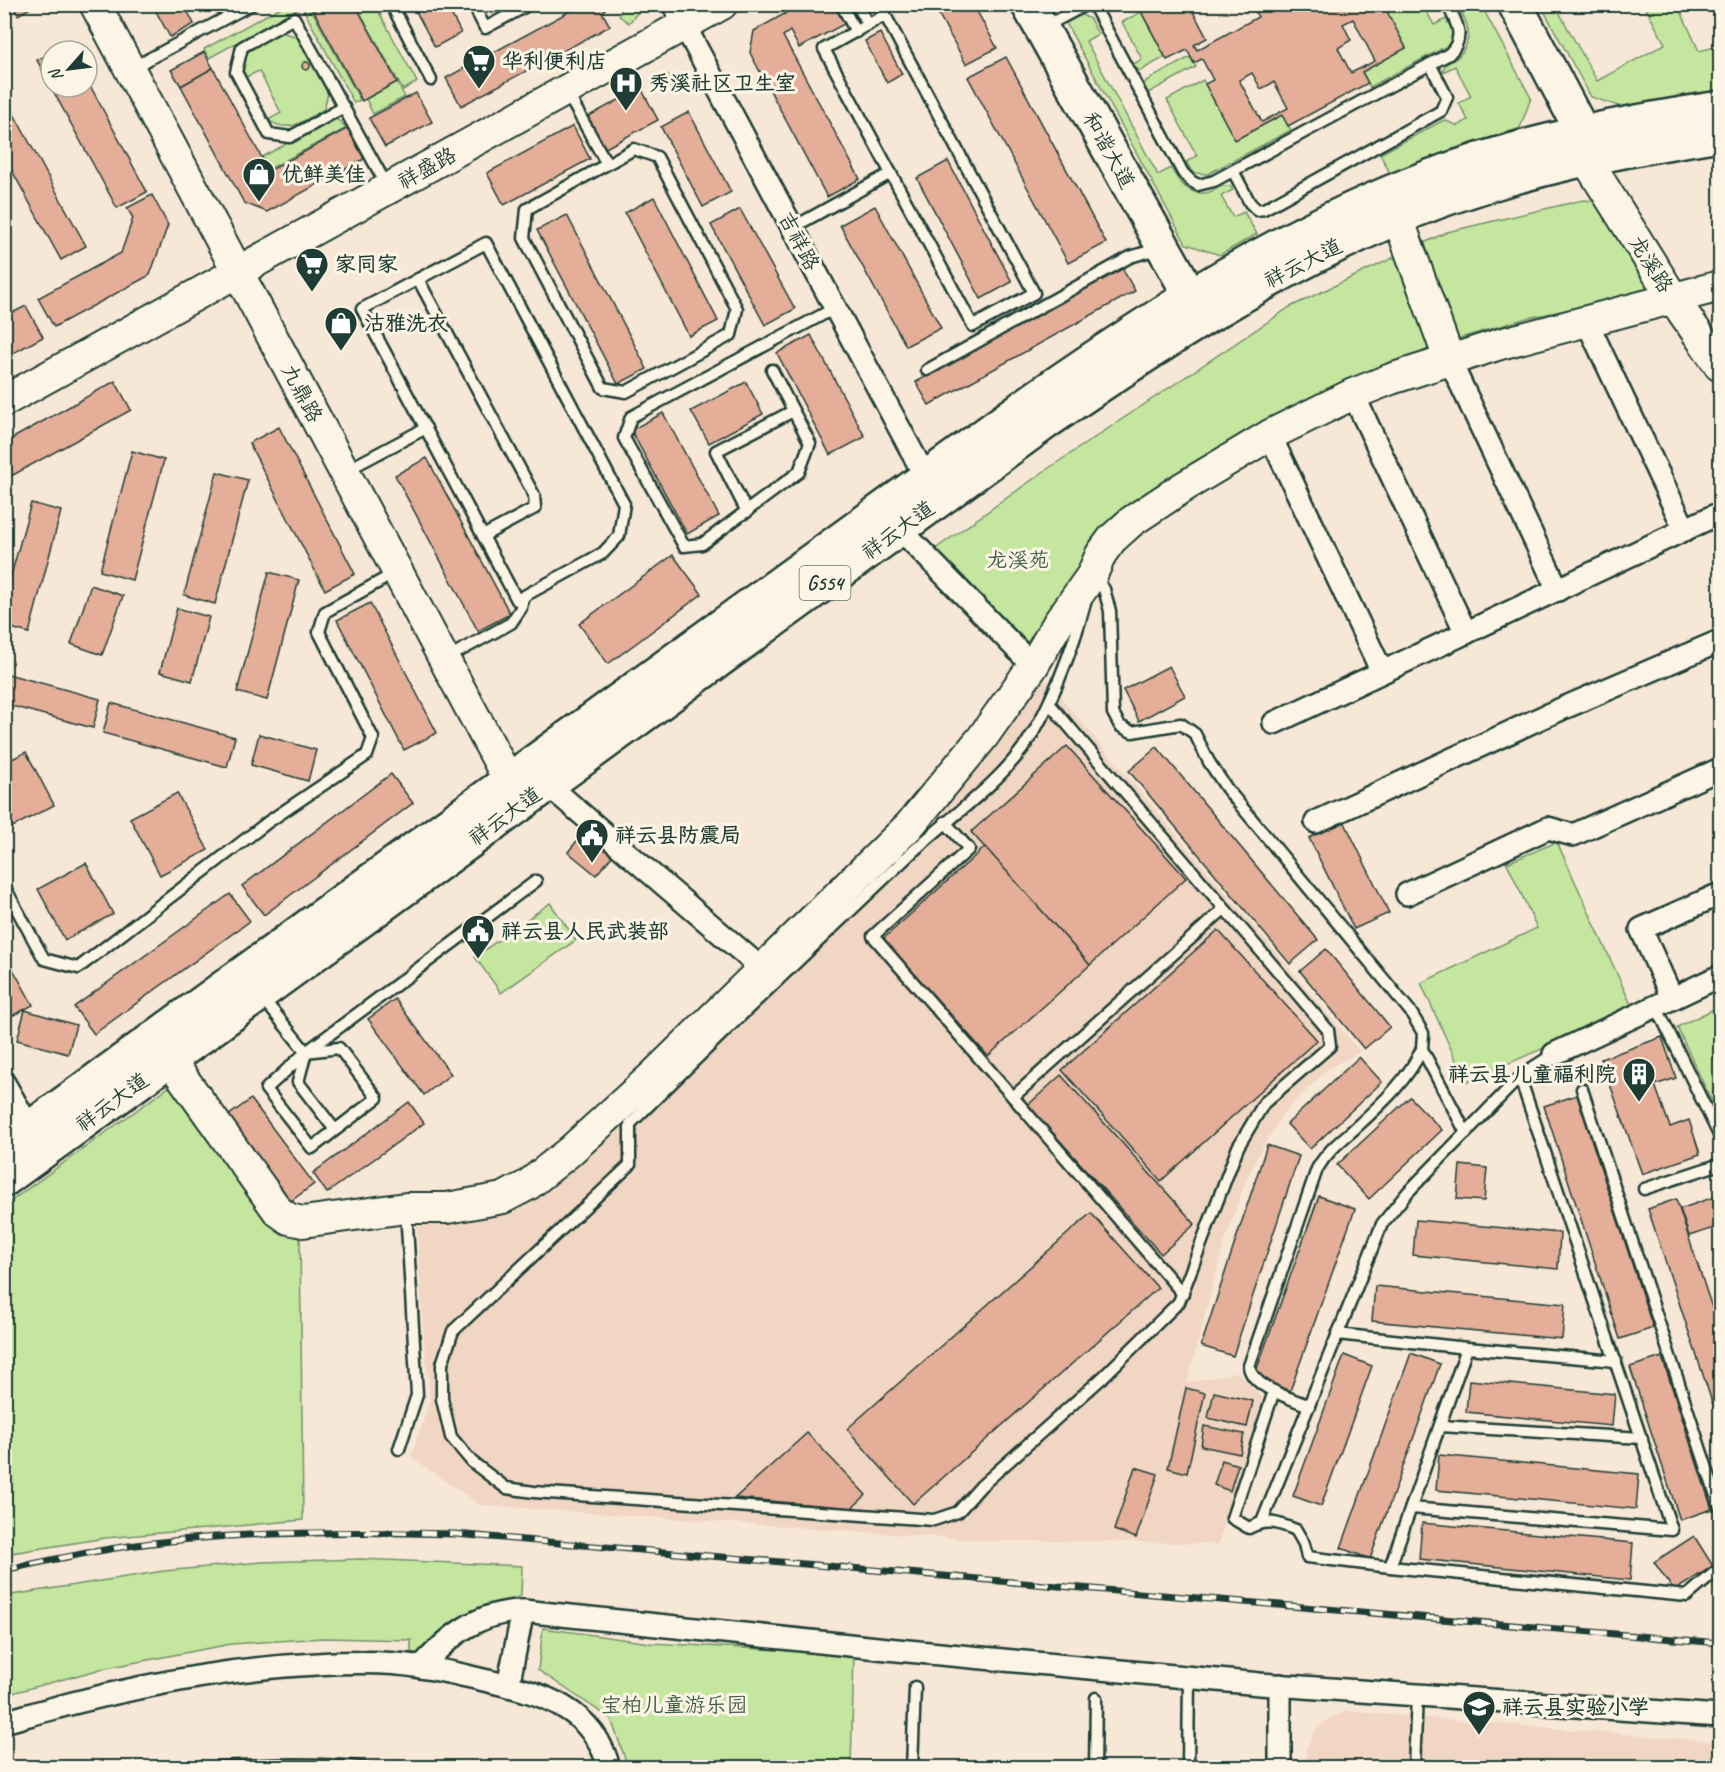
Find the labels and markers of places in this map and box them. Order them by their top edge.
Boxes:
supermarket icon: 华利便利店 [461,43,497,90]
place label: 华利便利店 [502,48,607,74]
hospital icon: 秀溪社区卫生室 [608,65,644,112]
place label: 秀溪社区卫生室 [649,70,796,96]
shop icon: 优鲜美佳 [241,156,277,203]
place label: 优鲜美佳 [282,161,366,187]
supermarket icon: 家同家 [294,246,330,293]
place label: 家同家 [335,251,398,277]
shop icon: 沽雅洗衣 [323,305,359,352]
place label: 沽雅洗衣 [364,310,448,336]
public building icon: 祥云县防震局 [574,817,610,864]
place label: 祥云县防震局 [615,822,741,848]
public building icon: 祥云县人民武装部 [460,913,496,960]
place label: 祥云县人民武装部 [501,918,669,944]
building icon: 祥云县儿童福利院 [1621,1056,1657,1103]
place label: 祥云县儿童福利院 [1448,1061,1616,1087]
school or university icon: 祥云县实验小学 [1461,1689,1497,1736]
place label: 祥云县实验小学 [1502,1694,1649,1720]

